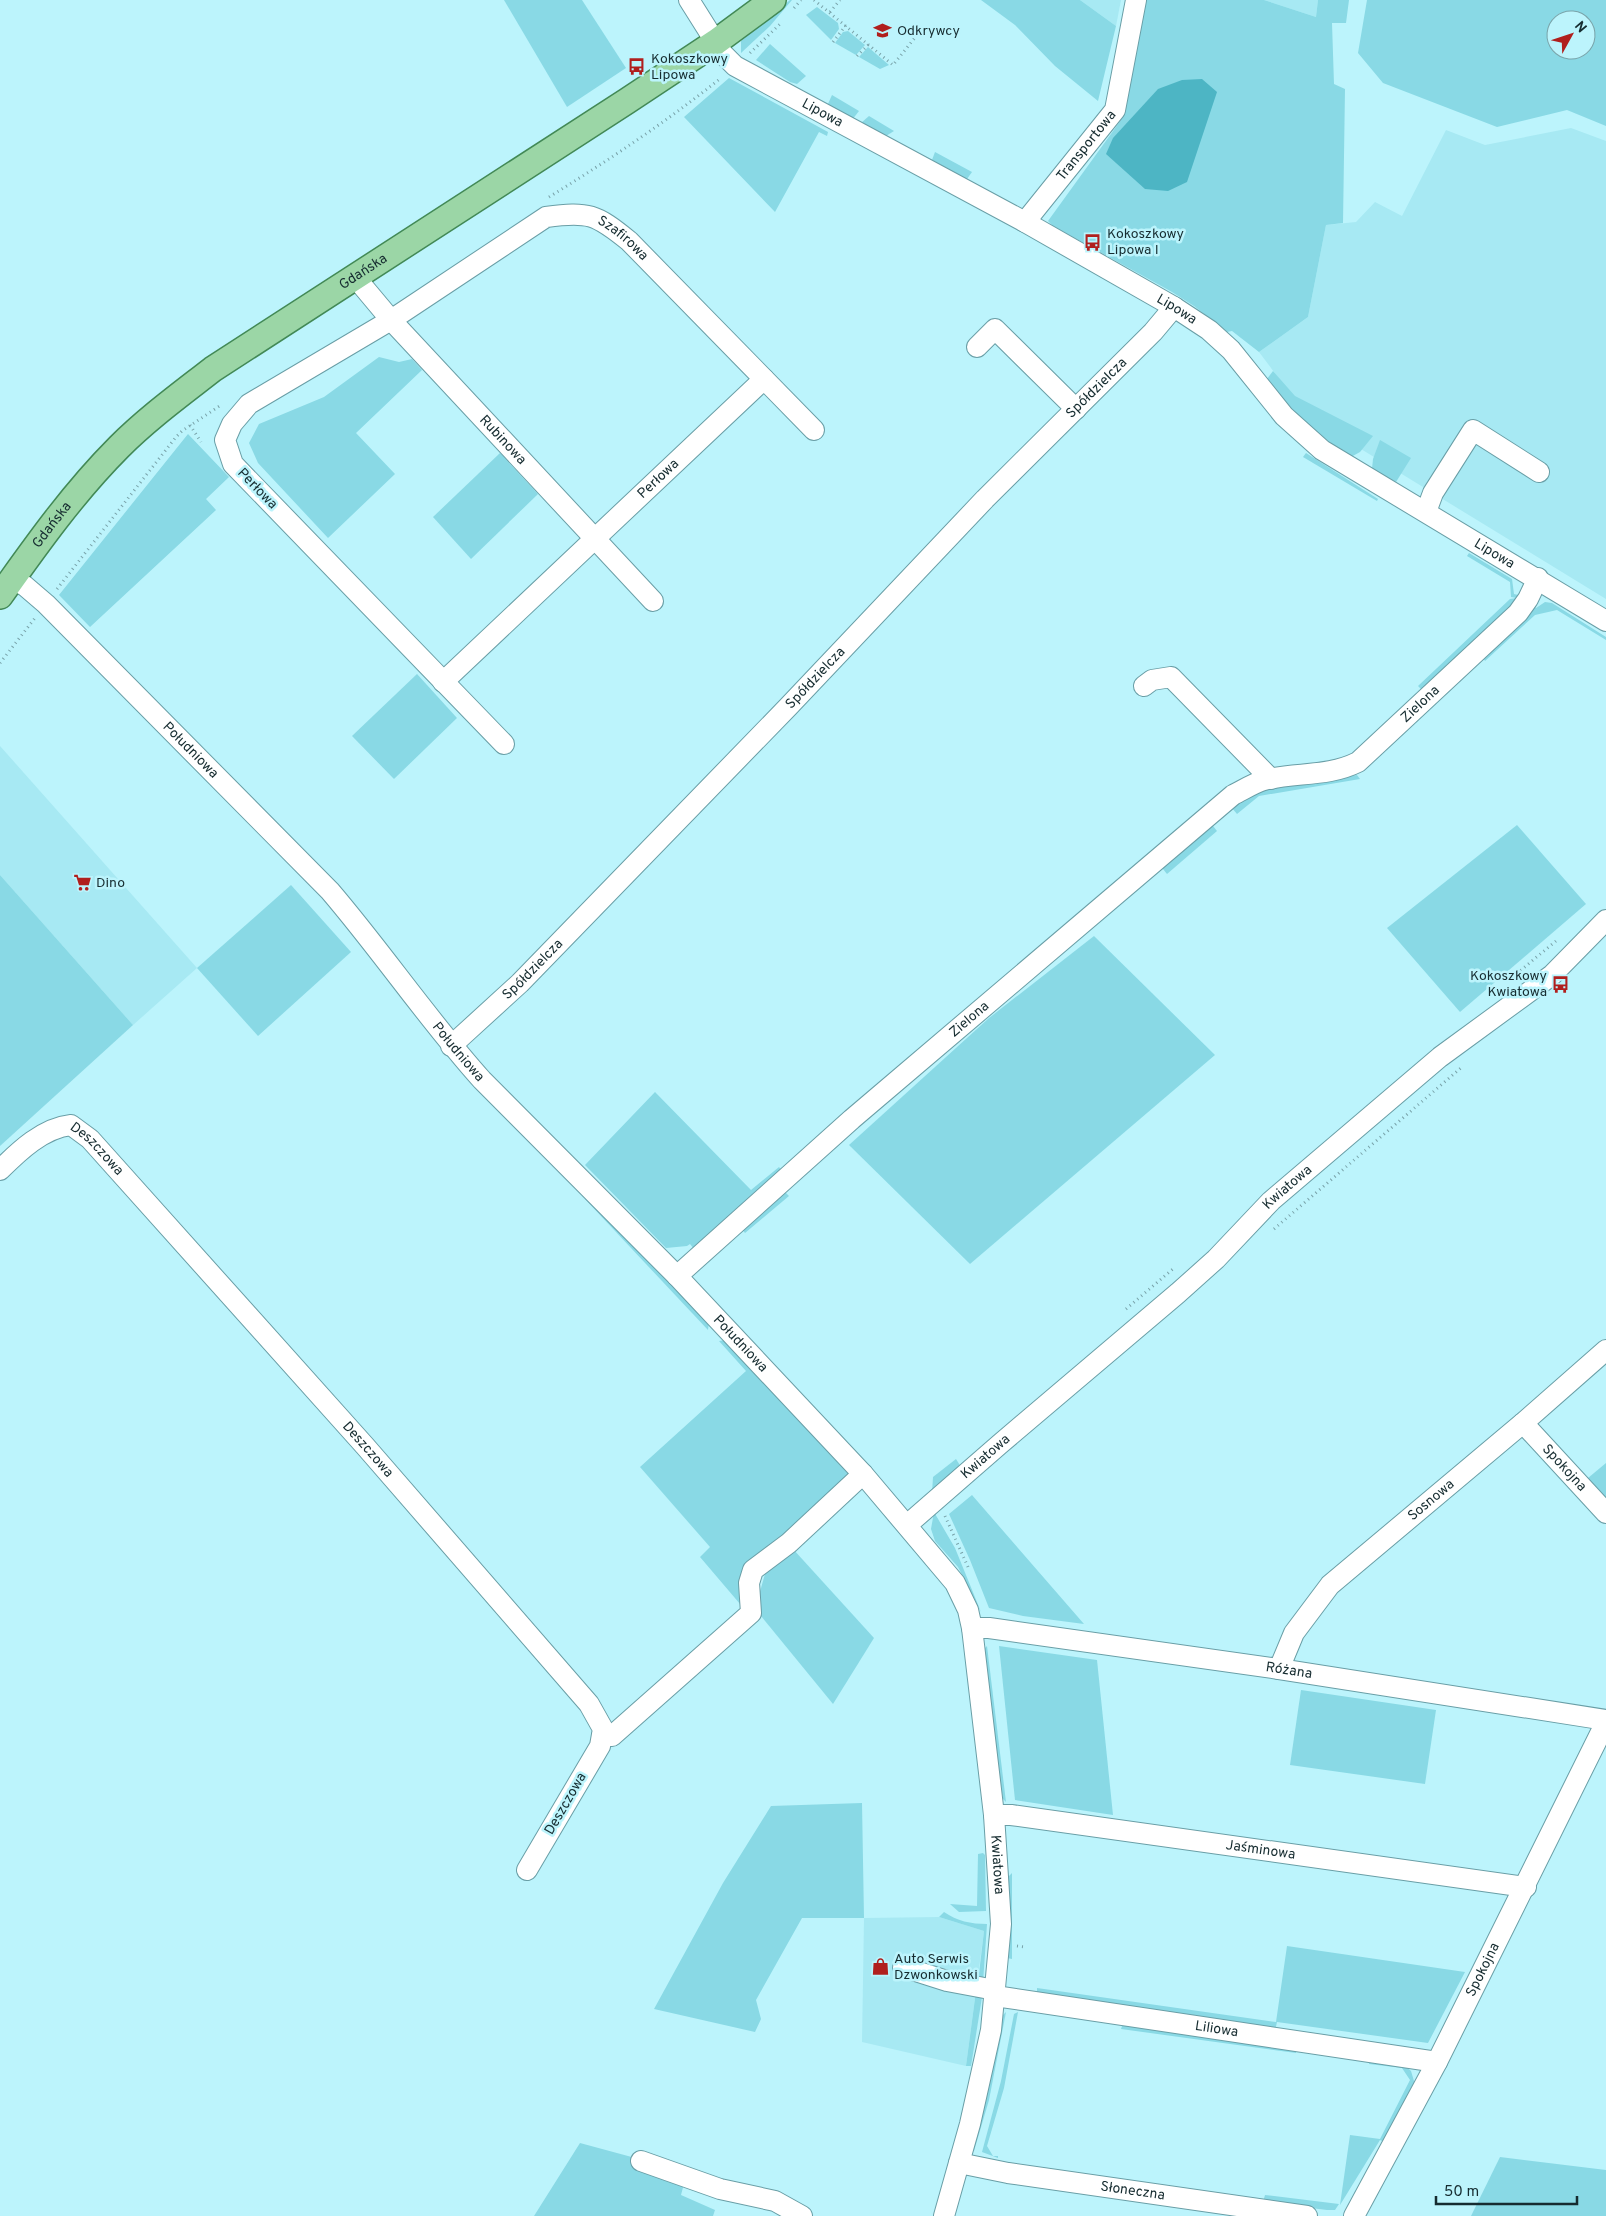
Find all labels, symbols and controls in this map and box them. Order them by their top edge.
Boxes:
north arrow [1546,10,1596,60]
text: N [1570,18,1590,37]
school or university icon: Odkrywcy [873,21,893,41]
place label: Odkrywcy [897,23,960,40]
place label: Kokoszkowy Lipowa [651,51,728,84]
bus stop icon: Kokoszkowy Lipowa [627,57,647,77]
street label: Lipowa [799,95,846,131]
street label: Transportowa [1053,107,1120,184]
street label: Szafirowa [595,212,652,264]
place label: Kokoszkowy Lipowa I [1107,226,1184,259]
bus stop icon: Kokoszkowy Lipowa I [1083,232,1103,252]
street label: Gdańska [336,250,390,294]
street label: Lipowa [1153,290,1200,328]
street label: Spółdzielcza [1063,354,1131,422]
street label: Rubinowa [476,412,530,468]
street label: Perłowa [634,455,682,502]
street label: Perłowa [233,465,281,513]
street label: Gdańska [29,498,75,552]
street label: Lipowa [1471,535,1518,572]
street label: Spółdzielcza [782,644,849,713]
street label: Zielona [1397,682,1443,726]
street label: Południowa [159,718,222,782]
supermarket icon: Dino [72,873,92,893]
place label: Dino [96,875,125,892]
street label: Spółdzielcza [499,935,567,1003]
place label: Kokoszkowy Kwiatowa [1470,968,1547,1001]
bus stop icon: Kokoszkowy Kwiatowa [1551,974,1571,994]
street label: Zielona [946,998,993,1041]
street label: Południowa [428,1019,488,1085]
street label: Deszczowa [67,1119,127,1179]
street label: Kwiatowa [1259,1161,1315,1213]
street label: Południowa [710,1311,772,1376]
street label: Deszczowa [339,1418,397,1481]
street label: Kwiatowa [957,1431,1013,1483]
street label: Spokojna [1538,1441,1590,1495]
street label: Sosnowa [1404,1476,1458,1524]
street label: Różana [1265,1659,1313,1683]
street label: Deszczowa [541,1770,591,1838]
street label: Kwiatowa [987,1834,1008,1895]
street label: Jaśminowa [1225,1837,1296,1863]
street label: Spokojna [1462,1940,1503,1999]
place label: Auto Serwis Dzwonkowski [894,1951,978,1984]
shop icon: Auto Serwis Dzwonkowski [870,1957,890,1977]
street label: Liliowa [1194,2017,1239,2041]
scale bar [1436,2174,1577,2206]
street label: Słoneczna [1099,2178,1166,2204]
text: 50 m [1444,2183,1479,2202]

